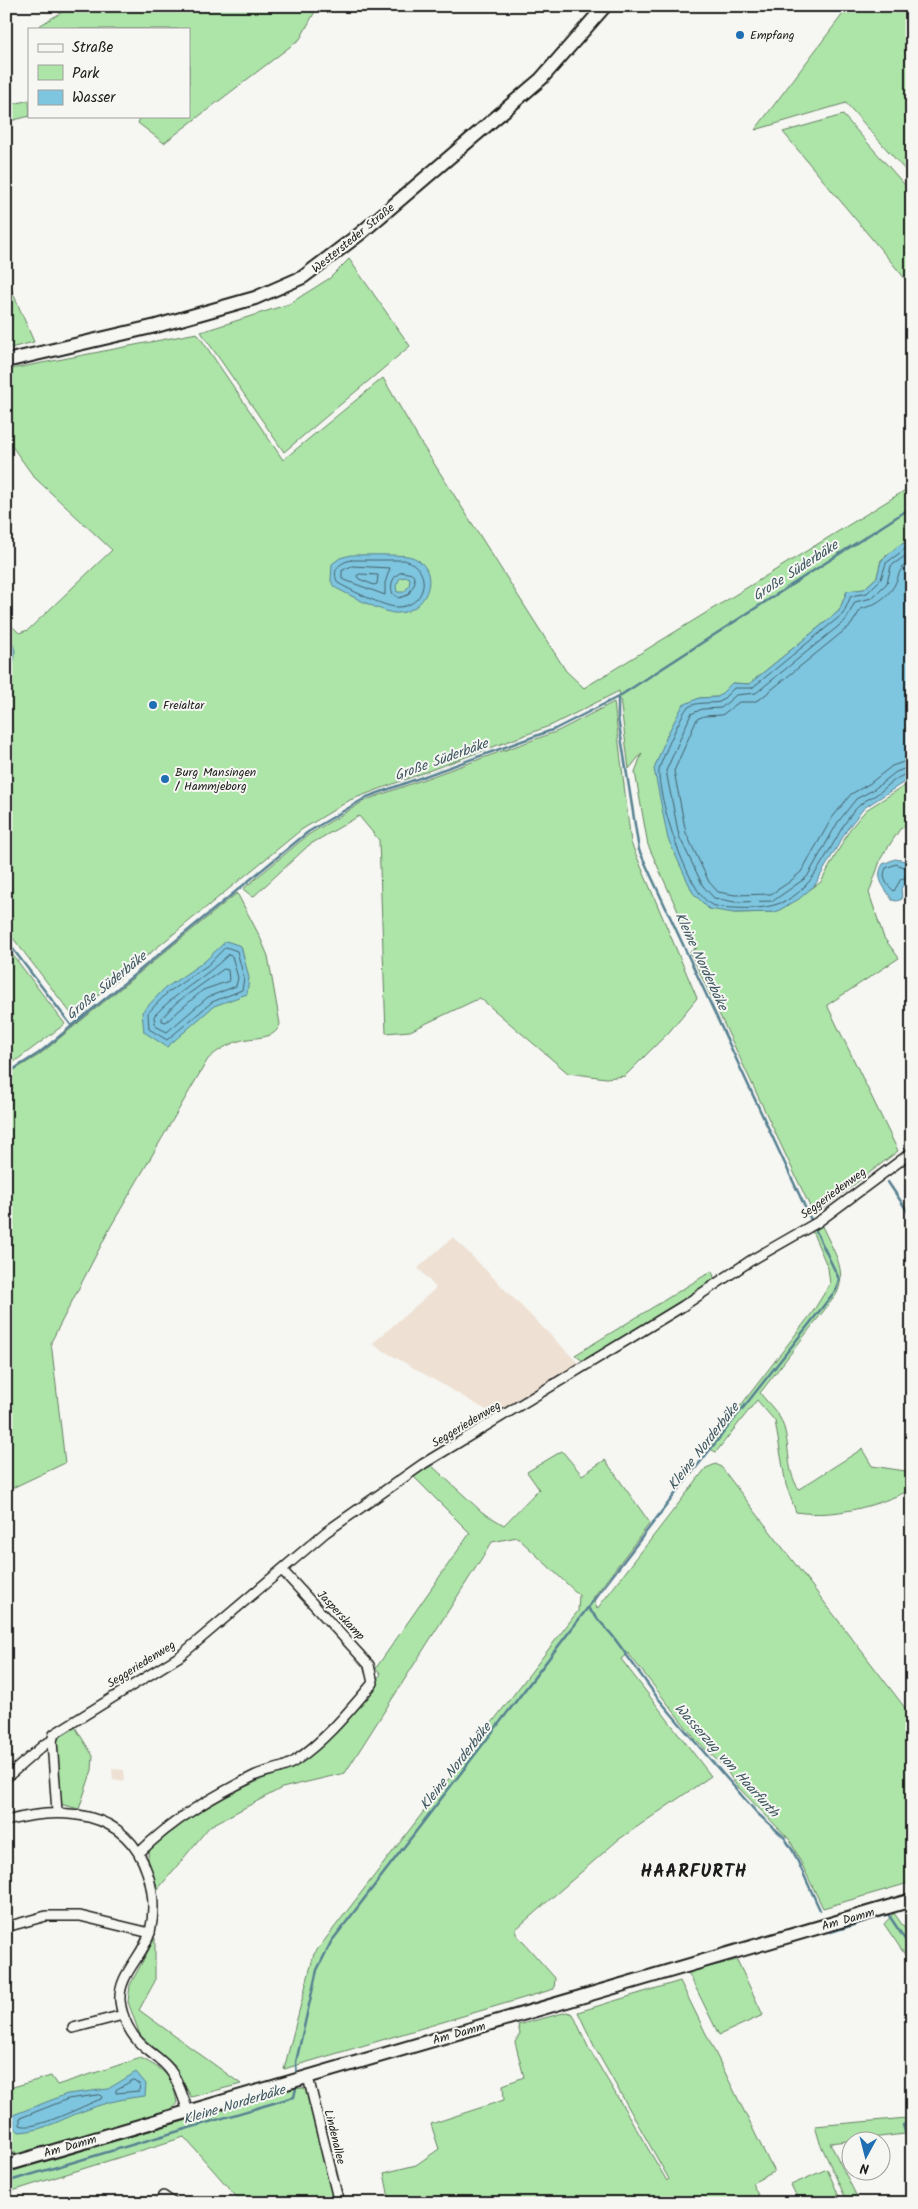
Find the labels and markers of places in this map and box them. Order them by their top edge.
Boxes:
place label: Empfang [750,26,795,45]
marker: Empfang [734,29,746,41]
place label: Freialtar [163,696,205,715]
marker: Freialtar [147,699,159,711]
place label: Burg Mansingen / Hammjeborg [175,763,256,796]
marker: Burg Mansingen / Hammjeborg [159,773,171,785]

